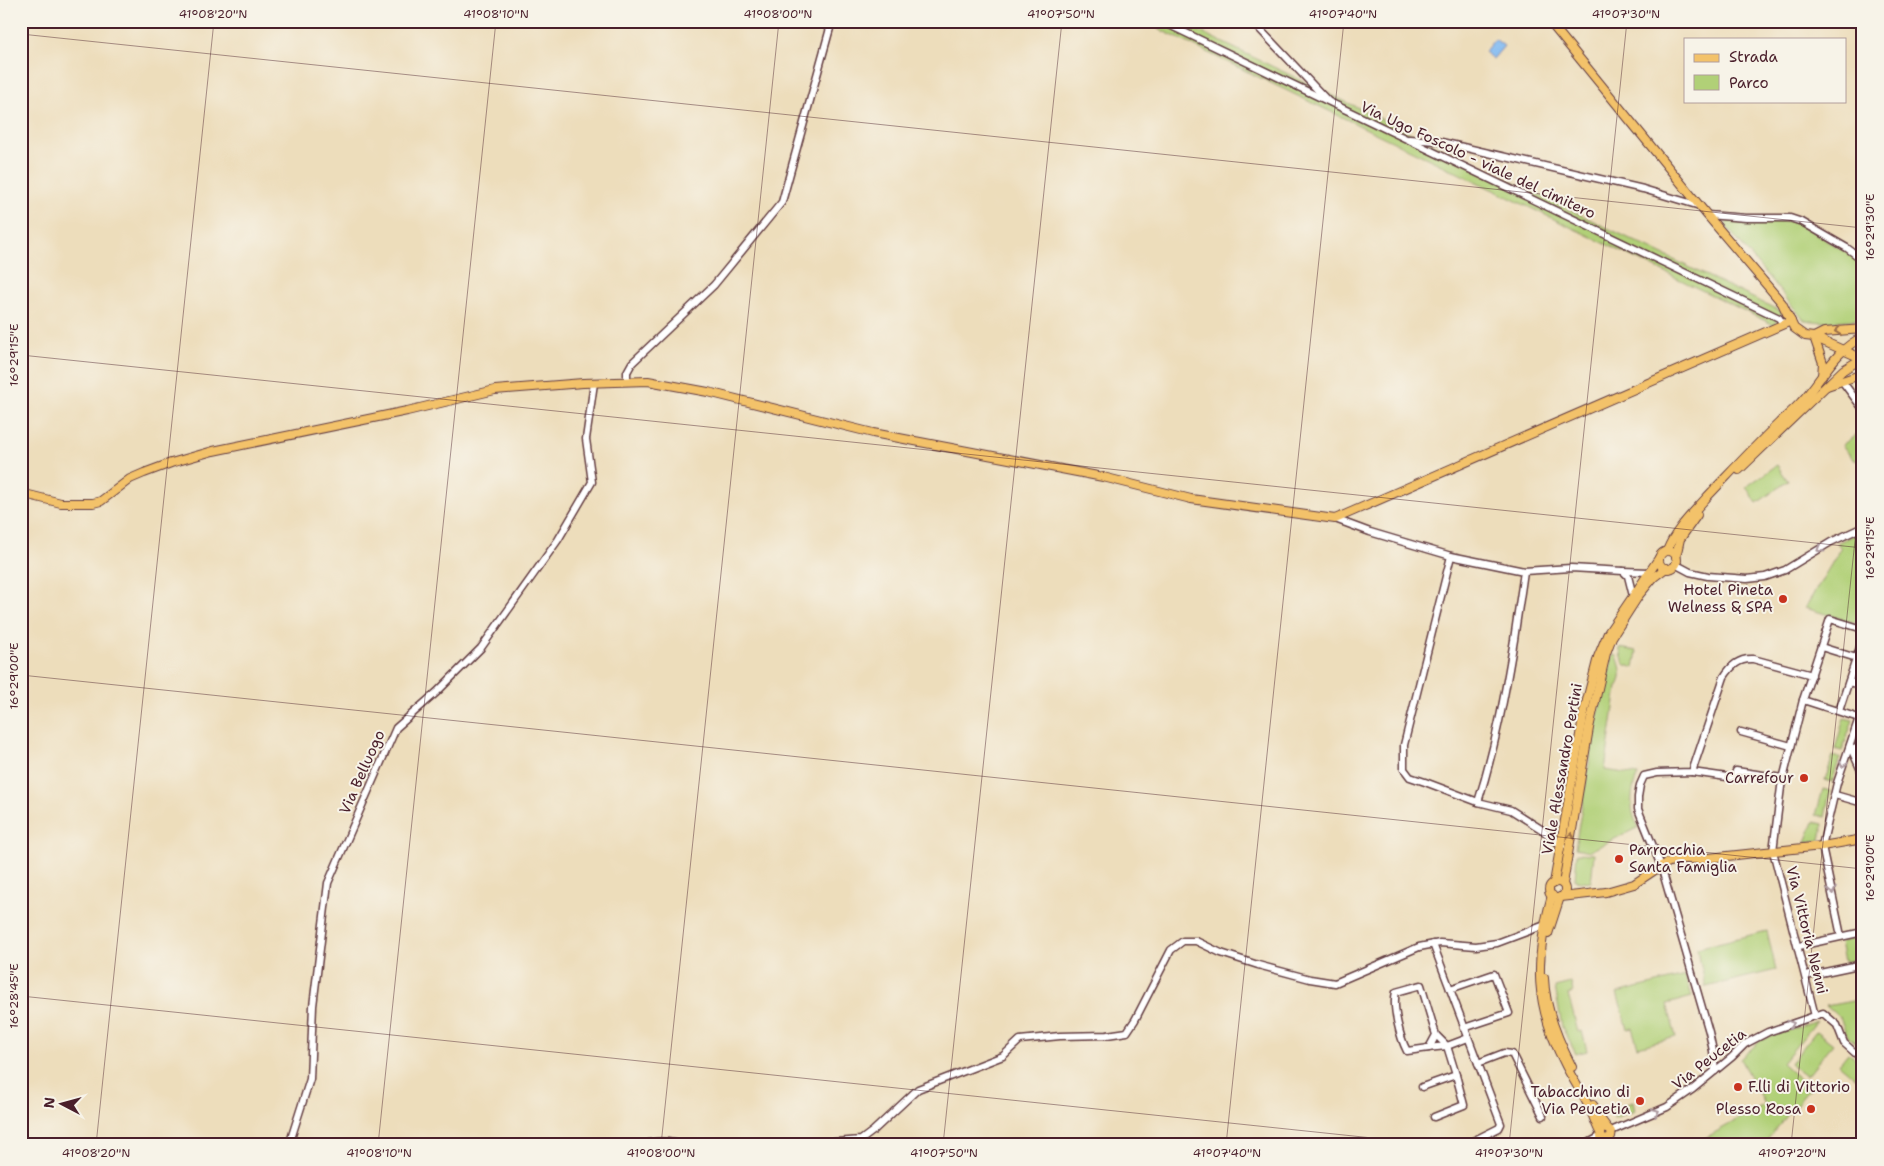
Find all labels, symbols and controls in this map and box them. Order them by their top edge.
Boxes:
text: 41°08'20"N [179,6,247,22]
text: 41°08'10"N [463,6,529,22]
text: 41°08'00"N [744,6,812,22]
text: 41°07'50"N [1027,6,1095,22]
text: 41°07'40"N [1309,6,1377,22]
text: 41°07'30"N [1592,6,1660,22]
legend [1684,38,1846,102]
text: Strada [1729,47,1778,67]
text: Parco [1729,73,1769,93]
street label: Via Ugo Foscolo - viale del cimitero [1357,97,1599,223]
text: 16°29'30"E [1862,193,1878,261]
text: 16°29'15"E [6,324,22,386]
one-way arrow [1834,325,1842,336]
text: 16°29'15"E [1862,517,1878,579]
one-way arrow [1816,543,1825,553]
place label: Hotel Pineta Welness & SPA [1668,580,1774,617]
marker: Hotel Pineta Welness & SPA [1777,593,1789,605]
text: 16°29'00"E [6,642,22,710]
street label: Viale Alessandro Pertini [1537,682,1587,856]
street label: Via Belluogo [335,727,389,817]
one-way arrow [1839,759,1849,768]
place label: Carrefour [1725,768,1794,788]
marker: Carrefour [1798,772,1810,784]
one-way arrow [1566,832,1576,841]
text: 16°29'00"E [1862,834,1878,902]
place label: Parrocchia Santa Famiglia [1629,840,1738,877]
marker: Parrocchia Santa Famiglia [1613,853,1625,865]
street label: Via Vittoria Nenni [1781,864,1833,996]
one-way arrow [1826,887,1837,896]
text: 16°28'45"E [6,963,22,1029]
one-way arrow [1786,1020,1794,1030]
street label: Via Peucetia [1668,1023,1751,1094]
place label: F.lli di Vittorio [1748,1077,1850,1097]
north arrow [38,1078,88,1128]
marker: F.lli di Vittorio [1732,1081,1744,1093]
place label: Tabacchino di Via Peucetia [1531,1082,1631,1119]
marker: Tabacchino di Via Peucetia [1634,1095,1646,1107]
text: N [40,1096,59,1109]
place label: Plesso Rosa [1716,1099,1802,1119]
marker: Plesso Rosa [1805,1103,1817,1115]
one-way arrow [1651,1108,1660,1118]
text: 41°08'20"N [62,1145,130,1161]
text: 41°08'10"N [346,1145,412,1161]
text: 41°08'00"N [627,1145,695,1161]
text: 41°07'50"N [910,1145,978,1161]
text: 41°07'40"N [1193,1145,1261,1161]
text: 41°07'30"N [1475,1145,1543,1161]
text: 41°07'20"N [1758,1145,1826,1161]

